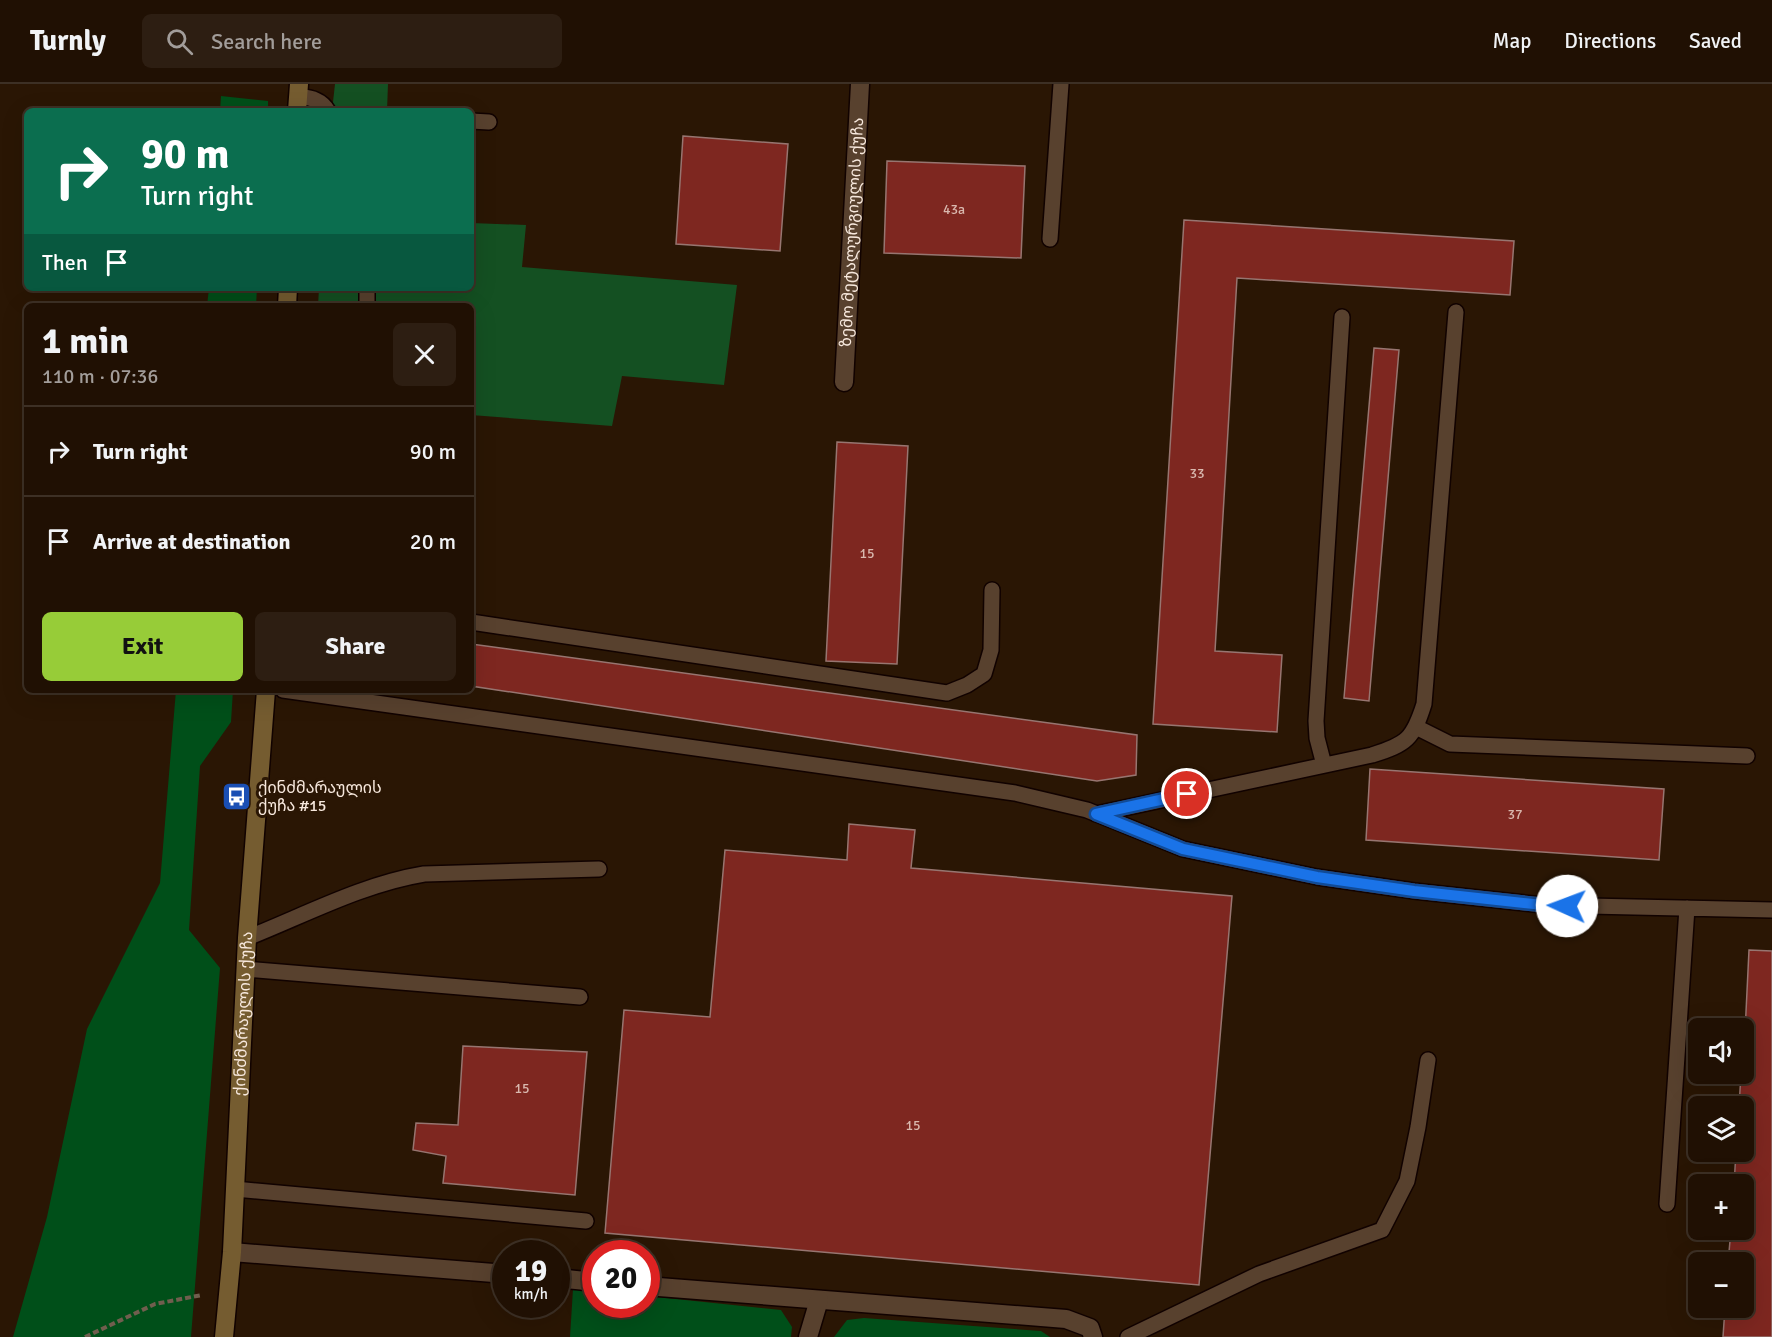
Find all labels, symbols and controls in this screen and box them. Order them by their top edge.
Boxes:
search box [142,14,562,68]
text: Turnly [30,24,106,58]
icon: search [163,25,196,58]
text: Search here [211,28,322,55]
text: Map [1493,28,1531,54]
text: Directions [1564,28,1656,54]
text: Saved [1689,28,1742,54]
street label: ზემო მეტალურგიულის ქუჩა [836,117,868,348]
text: 90 m [141,129,230,180]
icon: right [42,132,120,210]
text: Turn right [141,180,254,213]
house number: 43a [943,201,965,218]
icon: arrive [100,246,133,279]
text: Then [42,249,88,276]
text: 1 min [42,319,129,364]
button: close [393,323,456,386]
text: 110 m · 07:36 [42,364,158,389]
icon: right [42,435,75,468]
text: Turn right [93,438,188,465]
text: 90 m [410,438,456,465]
house number: 33 [1189,465,1205,482]
icon: arrive [42,525,75,558]
text: Arrive at destination [93,528,290,555]
text: 20 m [410,528,456,555]
house number: 15 [859,545,875,562]
button: Exit [42,612,243,681]
button: Share [255,612,456,681]
pin [1161,768,1212,819]
icon: arrive [1170,777,1203,810]
place label: ქინძმარაულის ქუჩა #15 [258,778,382,816]
bus stop icon: ქინძმარაულის ქუჩა #15 [221,781,253,813]
house number: 37 [1507,806,1523,823]
position arrow [1535,874,1599,938]
street label: ქინძმარაულის ქუჩა [229,931,257,1096]
map controls [1688,1018,1754,1318]
button: sound [1688,1018,1754,1084]
house number: 15 [514,1080,530,1097]
button: layers [1688,1096,1754,1162]
house number: 15 [905,1117,921,1134]
button: + [1688,1174,1754,1240]
speed limit sign: 20 [582,1240,660,1318]
button: − [1688,1252,1754,1318]
text: 19 [515,1253,547,1290]
text: km/h [514,1285,548,1303]

